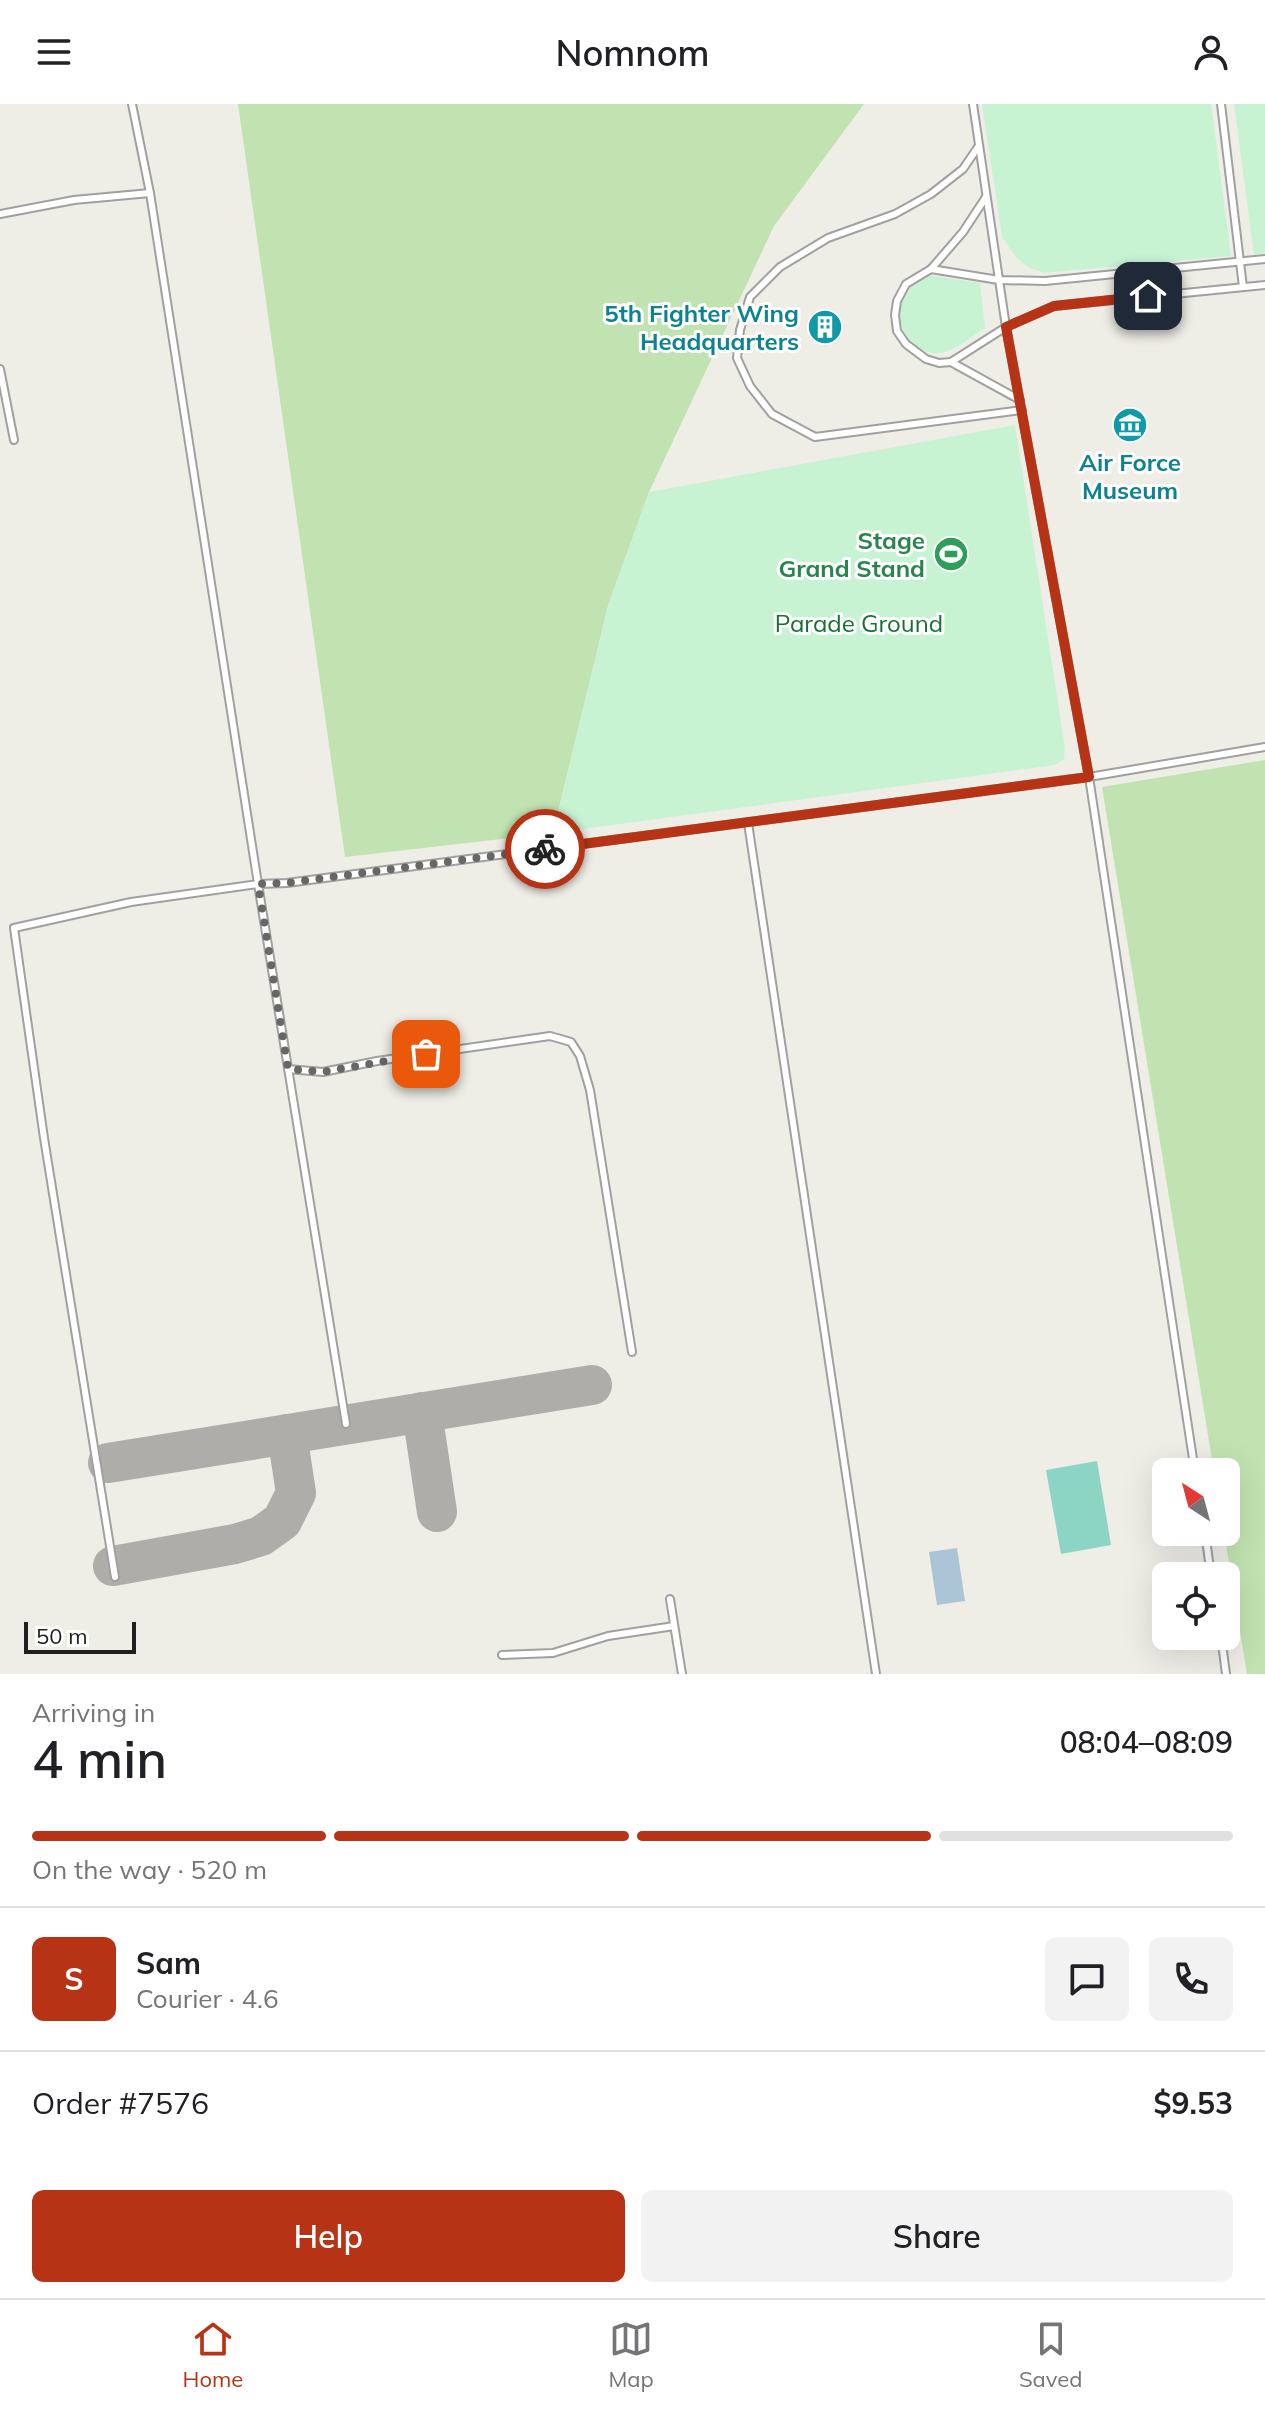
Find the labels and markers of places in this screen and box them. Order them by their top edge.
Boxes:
pin [1114,262,1182,330]
place label: 5th Fighter Wing Headquarters [604,298,799,356]
building icon: 5th Fighter Wing Headquarters [806,308,844,346]
museum icon: Air Force Museum [1111,406,1149,444]
place label: Air Force Museum [1079,447,1181,505]
place label: Stage Grand Stand [778,525,925,583]
sports icon: Stage Grand Stand [932,535,970,573]
pin [392,1020,460,1088]

